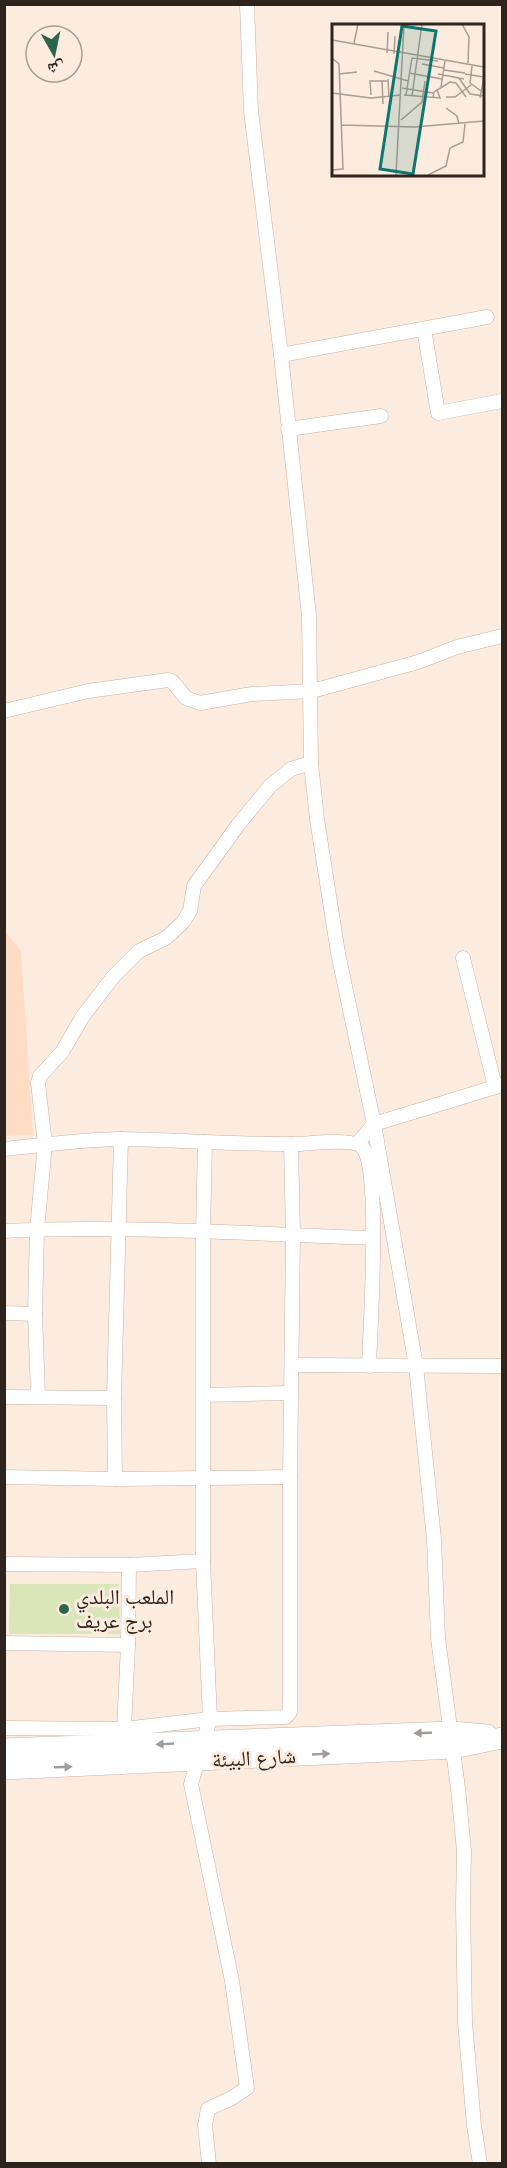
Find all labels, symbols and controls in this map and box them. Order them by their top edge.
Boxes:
north arrow [24,24,84,84]
inset map [332,24,483,176]
text: ش [46,56,66,80]
place label: الملعب البلدي برج عريف [76,1583,174,1635]
marker: الملعب البلدي برج عريف [57,1602,71,1616]
one-way arrow [414,1728,433,1737]
one-way arrow [156,1739,175,1748]
street label: شارع البيئة [211,1742,297,1774]
one-way arrow [311,1750,330,1759]
one-way arrow [53,1762,72,1772]

